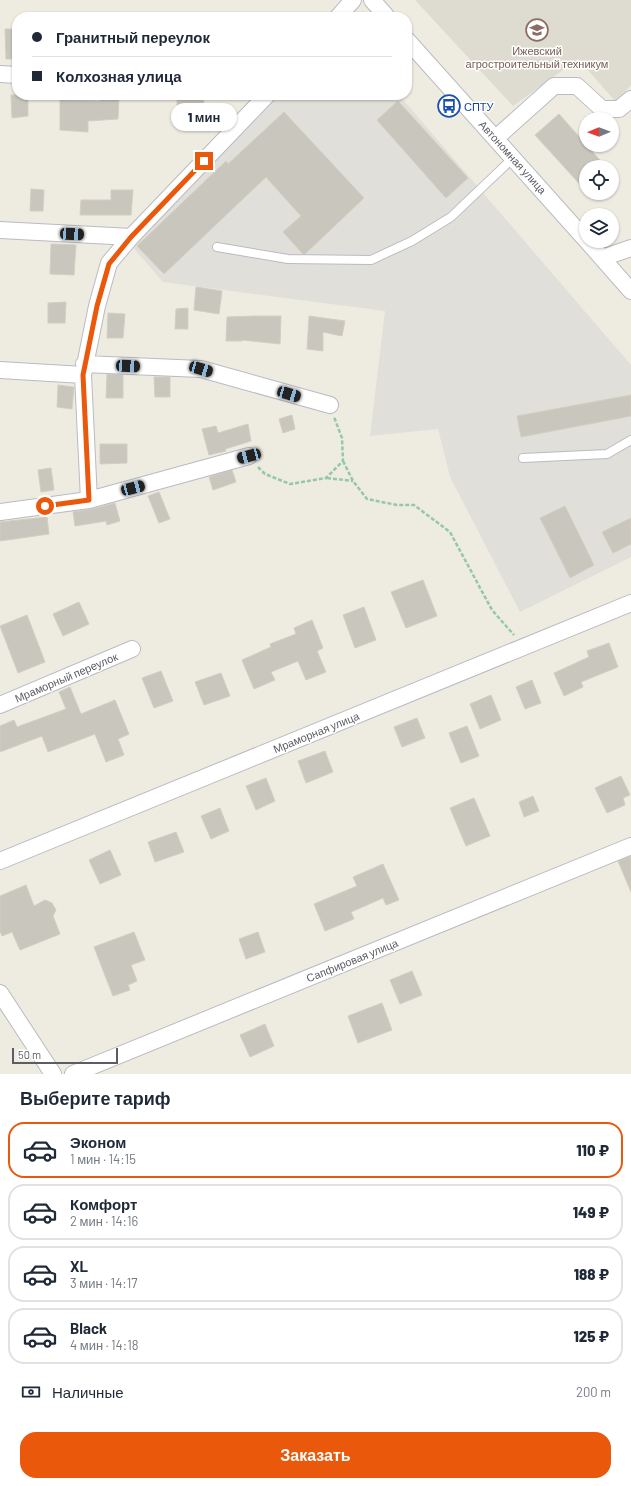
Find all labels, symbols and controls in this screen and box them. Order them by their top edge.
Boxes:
school or university icon: Ижевский агростроительный техникум [524,17,550,43]
text: Гранитный переулок [56,28,210,46]
place label: Ижевский агростроительный техникум [466,44,608,70]
text: Колхозная улица [56,67,182,85]
bus stop icon: СПТУ [436,93,462,119]
place label: СПТУ [464,100,495,113]
callout: 1 мин [171,103,237,131]
text: 1 мин [188,109,220,125]
north arrow [579,112,619,152]
map controls [579,112,619,248]
street label: Автономная улица [477,118,550,197]
route end [195,152,213,170]
button: locate [579,160,619,200]
button: layers [579,208,619,248]
car [60,227,84,241]
car [116,359,140,373]
car [188,360,214,378]
car [276,385,302,403]
car [236,447,262,465]
car [120,479,146,497]
route start [36,497,54,515]
street label: Мраморный переулок [13,649,120,705]
street label: Мраморная улица [271,708,362,755]
street label: Сапфировая улица [304,935,401,984]
scale bar [12,1046,118,1065]
text: 50 m [18,1048,41,1061]
text: Выберите тариф [20,1087,171,1109]
icon: car [22,1132,58,1168]
text: Эконом [70,1133,126,1151]
text: 110 ₽ [576,1141,609,1159]
text: 1 мин · 14:15 [70,1151,136,1167]
icon: car [22,1194,58,1230]
text: Комфорт [70,1195,137,1213]
text: 149 ₽ [573,1203,609,1221]
text: 2 мин · 14:16 [70,1213,138,1229]
icon: car [22,1256,58,1292]
text: XL [70,1257,88,1275]
text: 188 ₽ [574,1265,609,1283]
text: 3 мин · 14:17 [70,1275,137,1291]
icon: car [22,1318,58,1354]
text: Black [70,1319,107,1337]
text: 125 ₽ [573,1327,609,1345]
text: 4 мин · 14:18 [70,1337,139,1353]
icon: cash [20,1381,42,1403]
text: Наличные [52,1383,124,1401]
text: 200 m [576,1384,611,1400]
button: Заказать [20,1432,611,1478]

